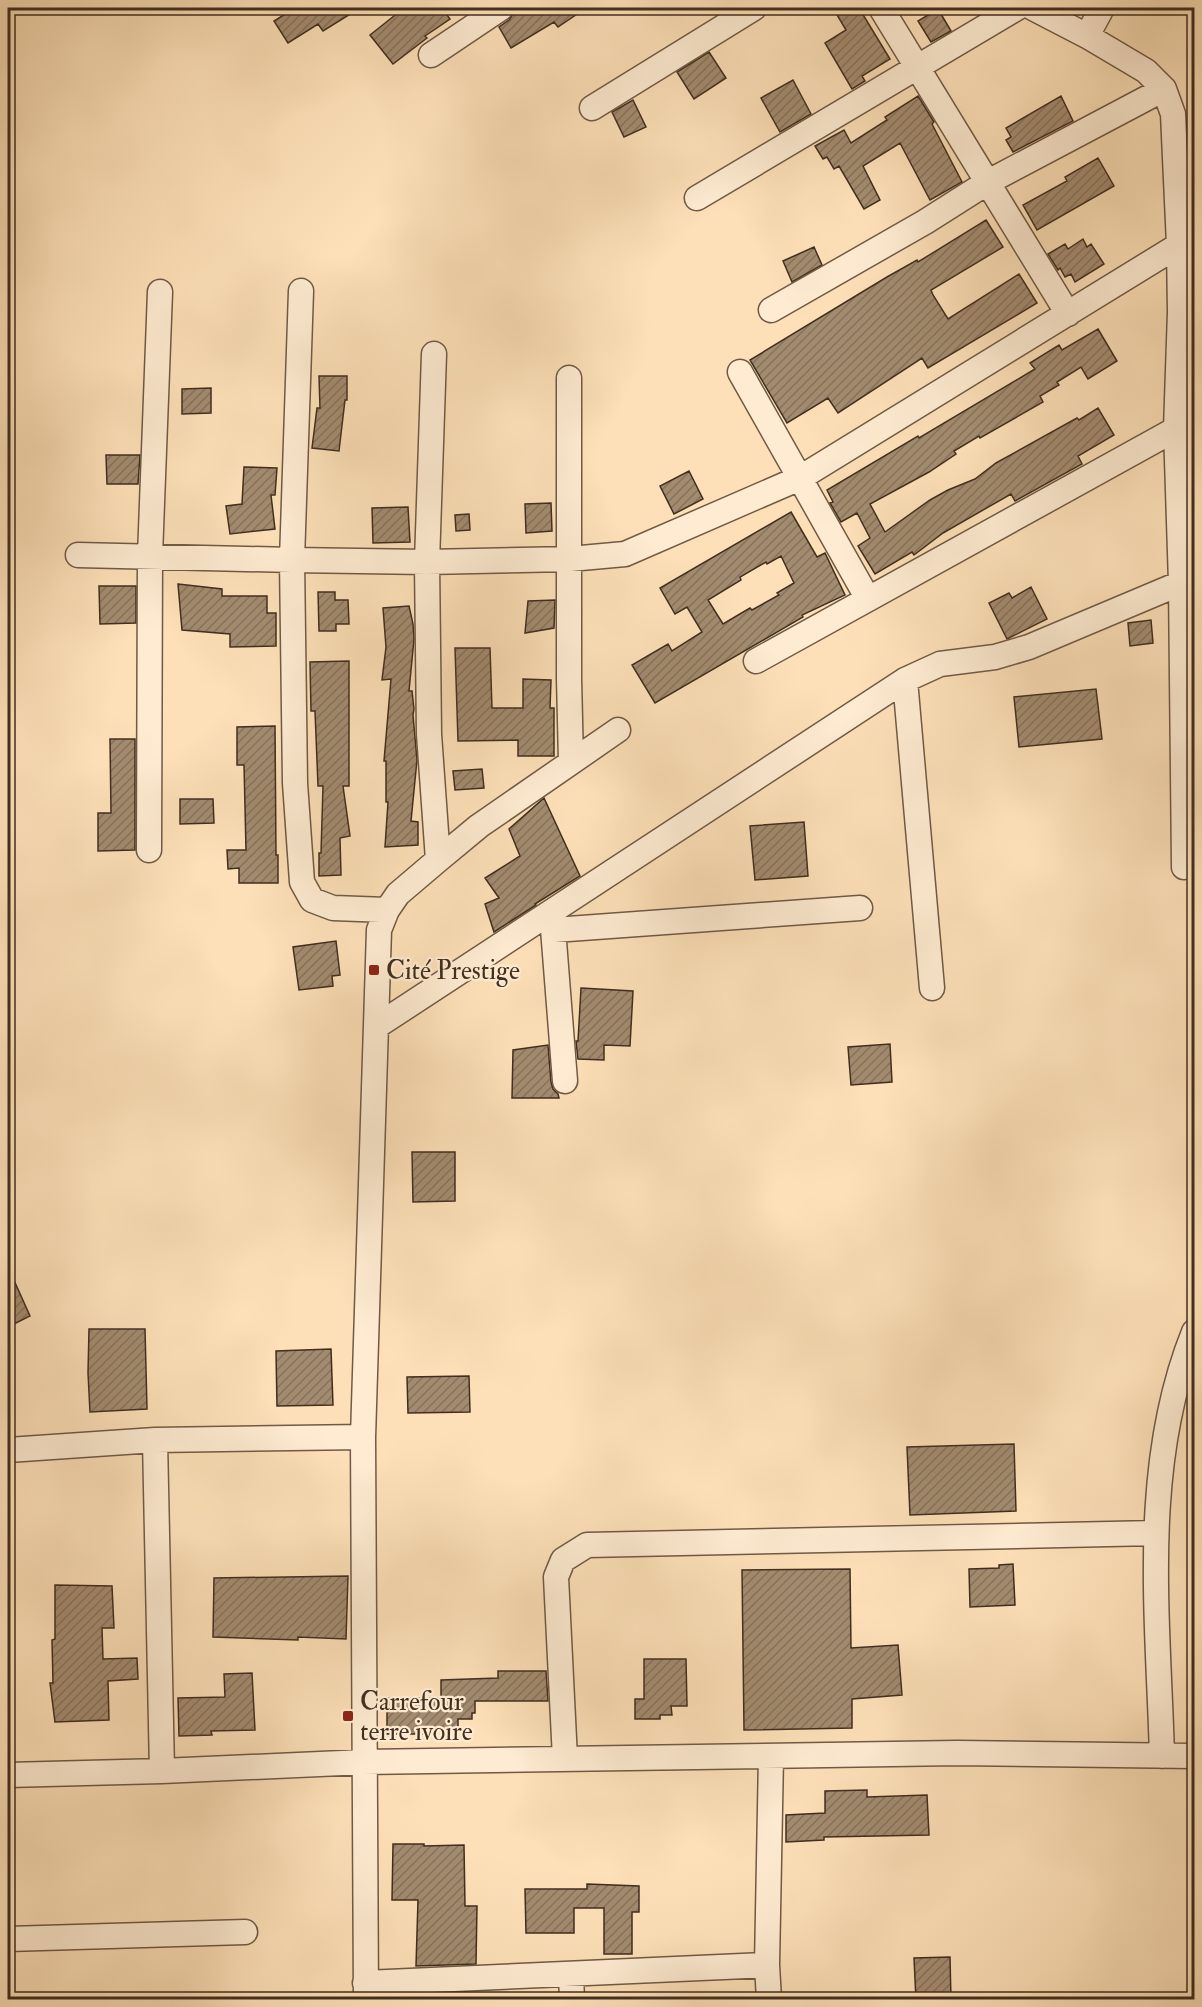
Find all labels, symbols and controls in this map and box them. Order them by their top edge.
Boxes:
place label: Cité Prestige [386,955,520,987]
marker: Cité Prestige [367,963,381,977]
place label: Carrefour terre ivoire [360,1686,473,1748]
marker: Carrefour terre ivoire [341,1709,355,1723]

